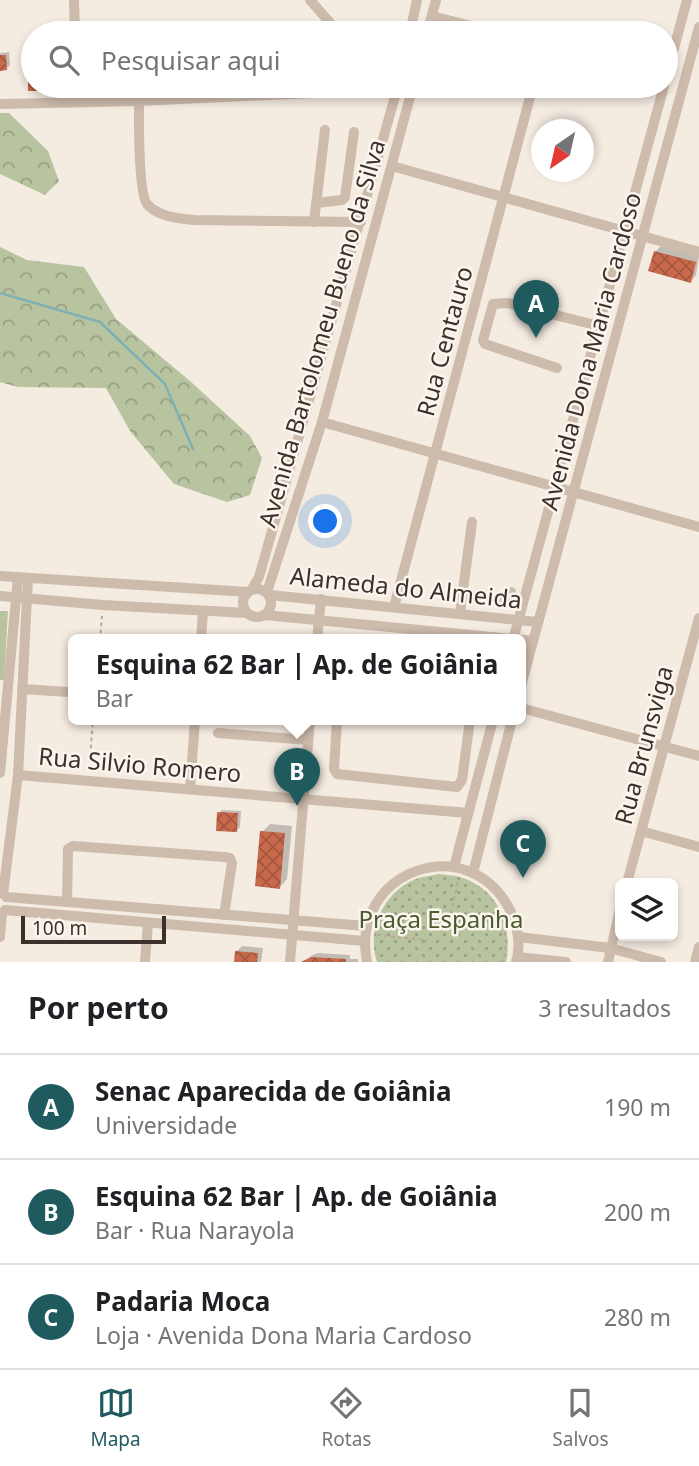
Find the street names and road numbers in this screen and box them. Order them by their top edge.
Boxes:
street label: Avenida Bartolomeu Bueno da Silva [250,135,392,531]
street label: Avenida Dona Maria Cardoso [534,189,646,513]
street label: Rua Centauro [408,262,480,420]
street label: Alameda do Almeida [288,558,524,616]
street label: Rua Brunsviga [606,662,680,828]
street label: Rua Silvio Romero [37,739,243,789]

